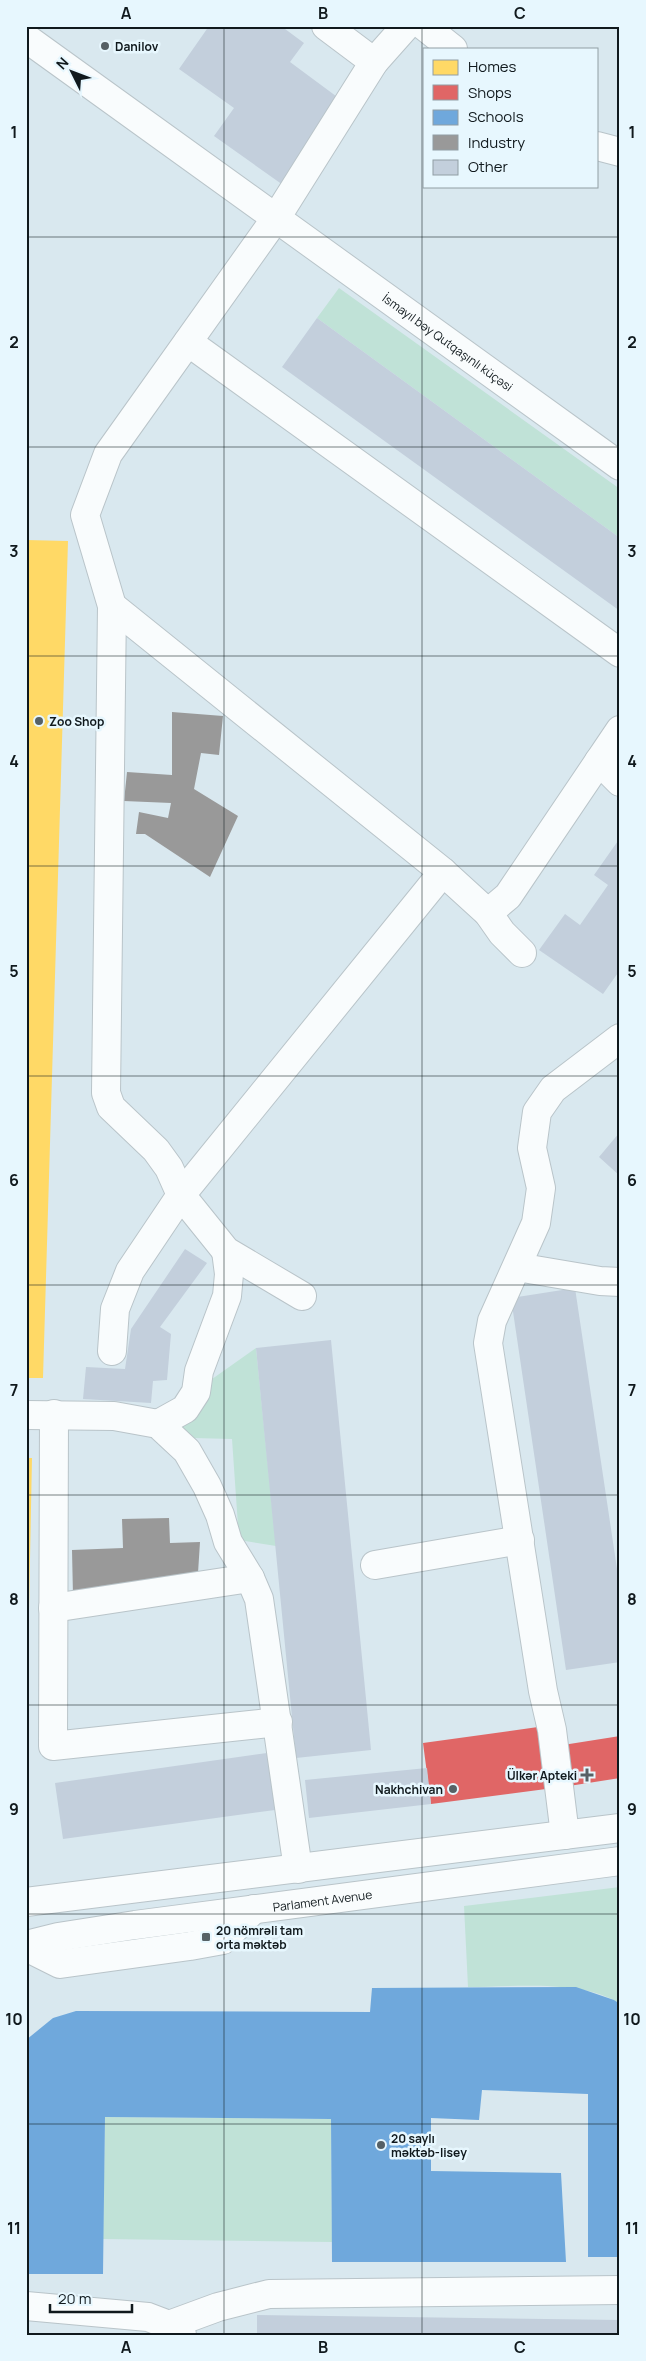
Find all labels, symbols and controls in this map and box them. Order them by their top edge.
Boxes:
text: A [121,2,132,24]
text: B [318,2,328,24]
text: C [514,2,526,24]
place label: Danilov [115,38,159,55]
marker: Danilov [99,40,111,52]
north arrow [48,48,98,98]
legend [423,48,598,188]
text: N [52,53,72,73]
text: Homes [468,56,517,77]
text: Shops [468,82,512,103]
text: Schools [468,106,524,127]
text: 1 [10,121,18,143]
text: 1 [628,121,636,143]
text: Industry [468,132,525,153]
text: Other [468,156,509,177]
street label: İsmayıl bəy Qutqaşınlı küçəsi [379,289,517,395]
text: 2 [9,331,19,353]
text: 2 [627,331,637,353]
text: 3 [9,540,19,562]
text: 3 [627,540,637,562]
place label: Zoo Shop [49,713,104,730]
marker: Zoo Shop [33,715,45,727]
text: 4 [9,750,19,772]
text: 4 [627,750,637,772]
text: 5 [9,960,19,982]
text: 5 [627,960,637,982]
text: 6 [9,1169,19,1191]
text: 6 [627,1169,637,1191]
text: 7 [10,1379,18,1401]
text: 7 [628,1379,636,1401]
text: 8 [9,1588,19,1610]
text: 8 [627,1588,637,1610]
place label: Ülkər Apteki [507,1767,577,1784]
marker: Ülkər Apteki [581,1769,593,1781]
place label: Nakhchivan [375,1781,443,1798]
marker: Nakhchivan [447,1783,459,1795]
text: 9 [9,1798,19,1820]
text: 9 [627,1798,637,1820]
street label: Parlament Avenue [272,1885,373,1915]
place label: 20 nömrəli tam orta məktəb [216,1922,303,1953]
marker: 20 nömrəli tam orta məktəb [200,1931,212,1943]
text: 10 [5,2008,23,2030]
text: 10 [623,2008,641,2030]
place label: 20 saylı məktəb-lisey [391,2130,467,2161]
marker: 20 saylı məktəb-lisey [375,2139,387,2151]
text: 11 [7,2217,21,2239]
text: 11 [625,2217,639,2239]
scale bar [50,2281,132,2313]
text: 20 m [58,2288,91,2309]
text: A [121,2336,132,2358]
text: B [318,2336,328,2358]
text: C [514,2336,526,2358]

